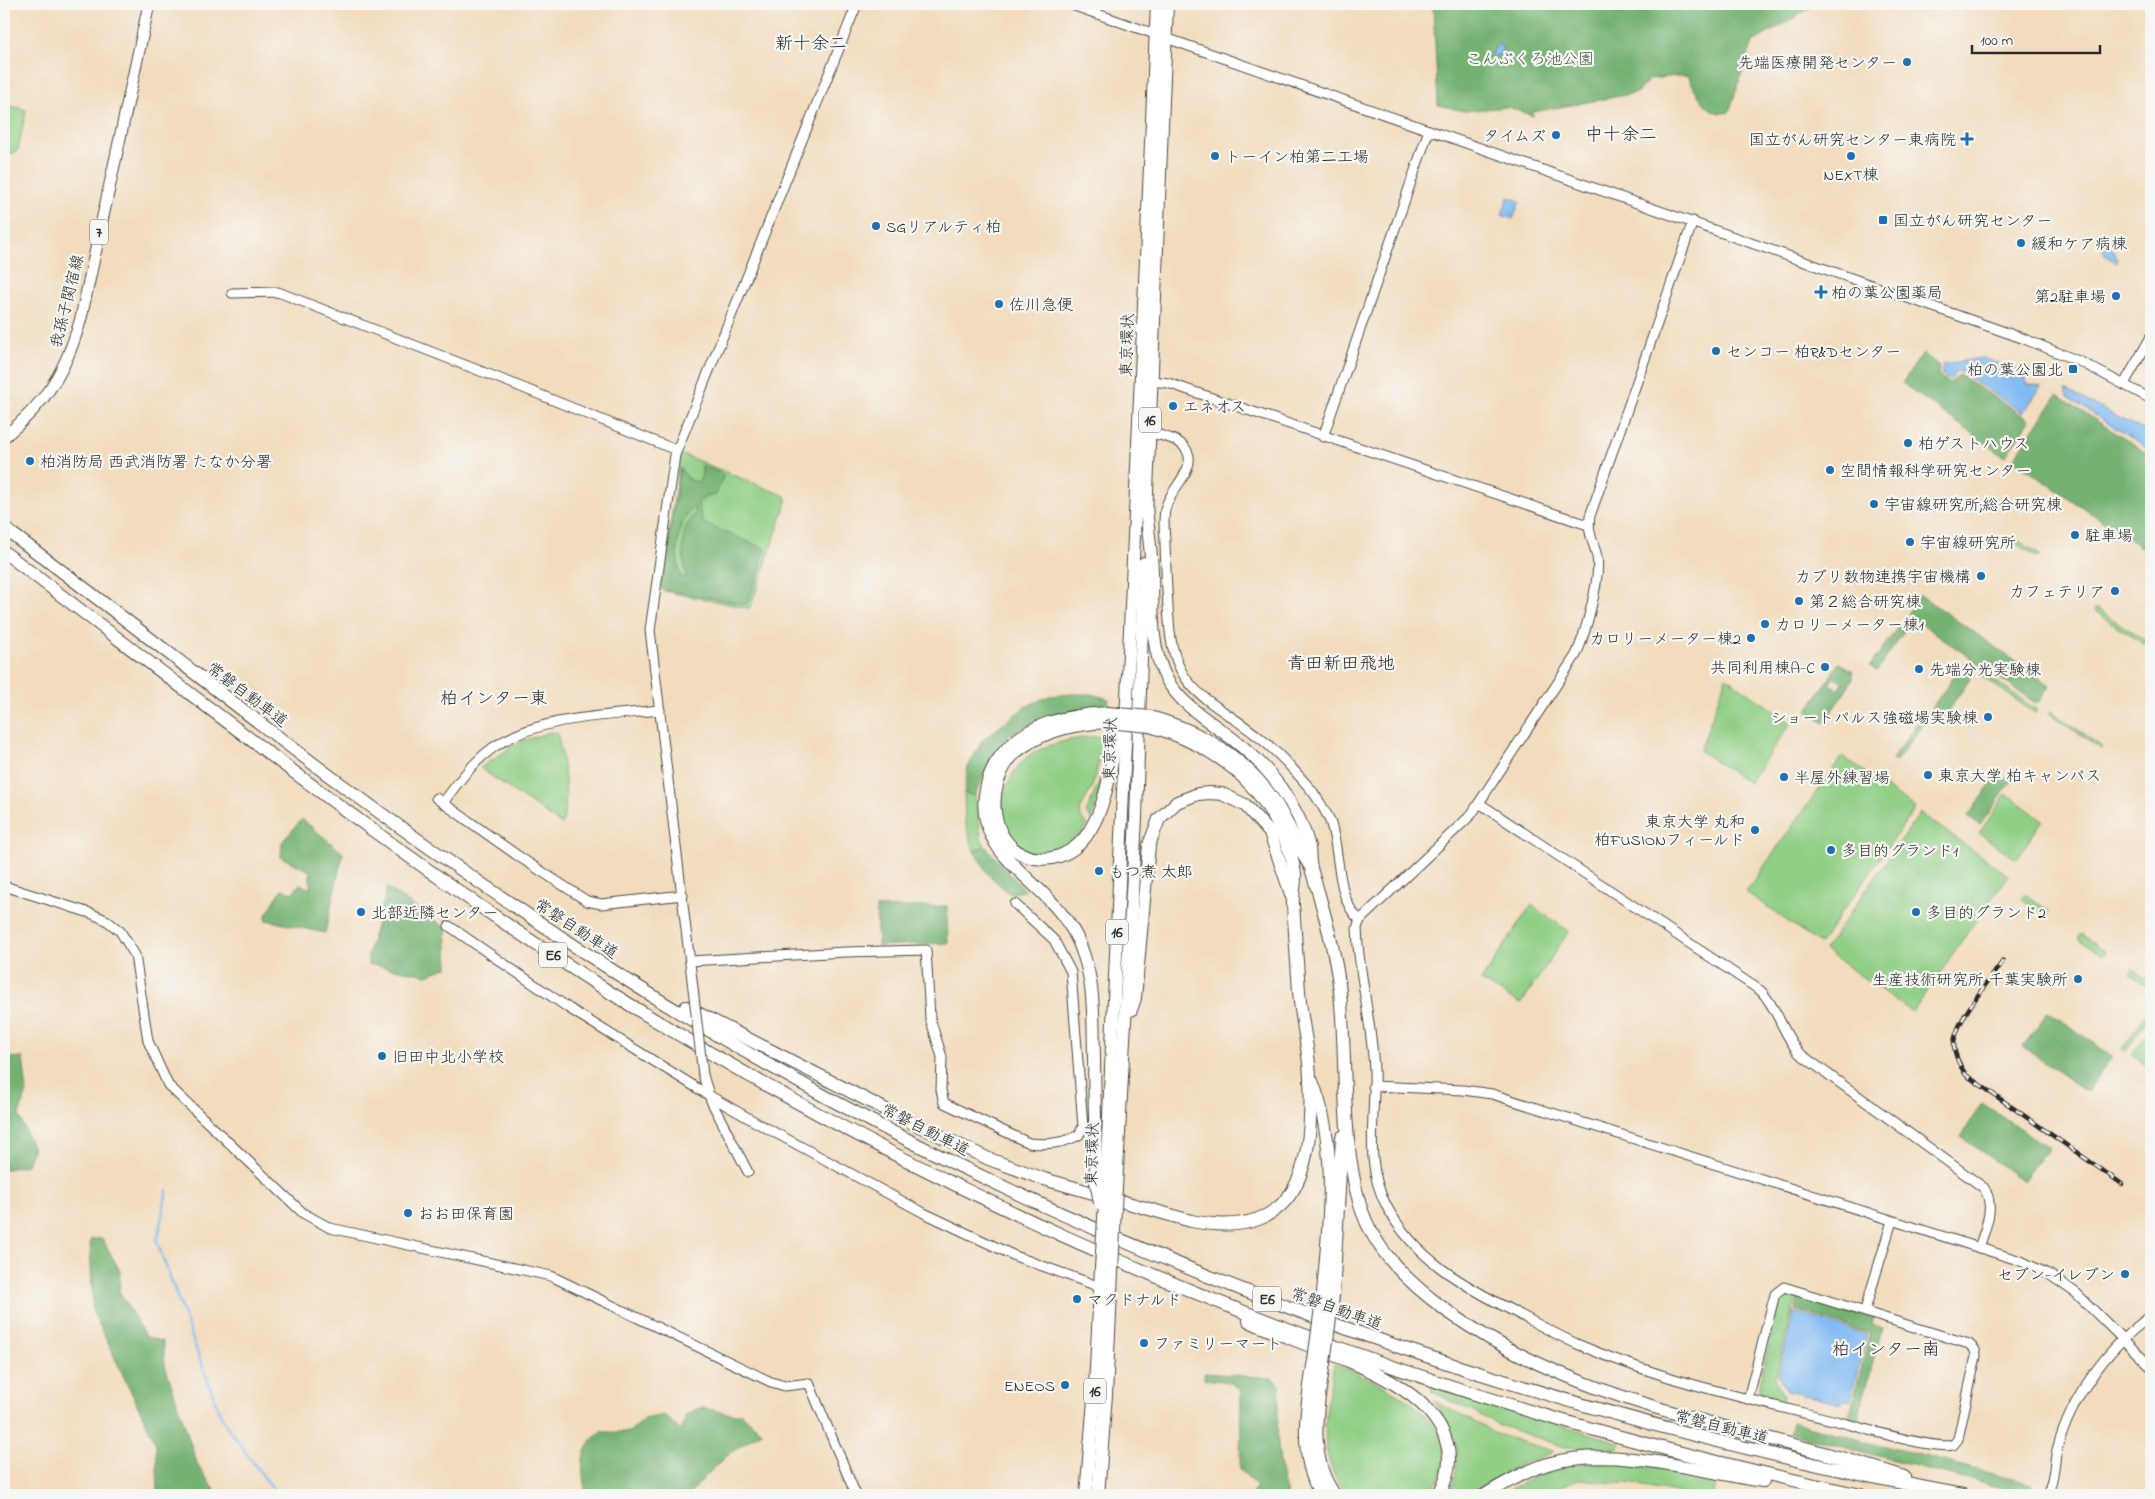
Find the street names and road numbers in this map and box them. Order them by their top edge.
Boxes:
road number: 7 [90,220,108,244]
street label: 我孫子関宿線 [45,252,91,351]
street label: 東京環状 [1115,313,1141,377]
road number: 16 [1139,408,1161,432]
street label: 常磐自動車道 [201,657,292,734]
street label: 東京環状 [1098,717,1124,781]
street label: 常磐自動車道 [529,893,623,966]
road number: 16 [1106,920,1128,944]
road number: E6 [539,942,567,968]
street label: 常磐自動車道 [877,1098,973,1163]
street label: 東京環状 [1080,1122,1106,1186]
street label: 常磐自動車道 [1287,1282,1386,1338]
road number: E6 [1253,1286,1281,1312]
road number: 16 [1084,1378,1106,1404]
street label: 常磐自動車道 [1672,1405,1771,1451]

